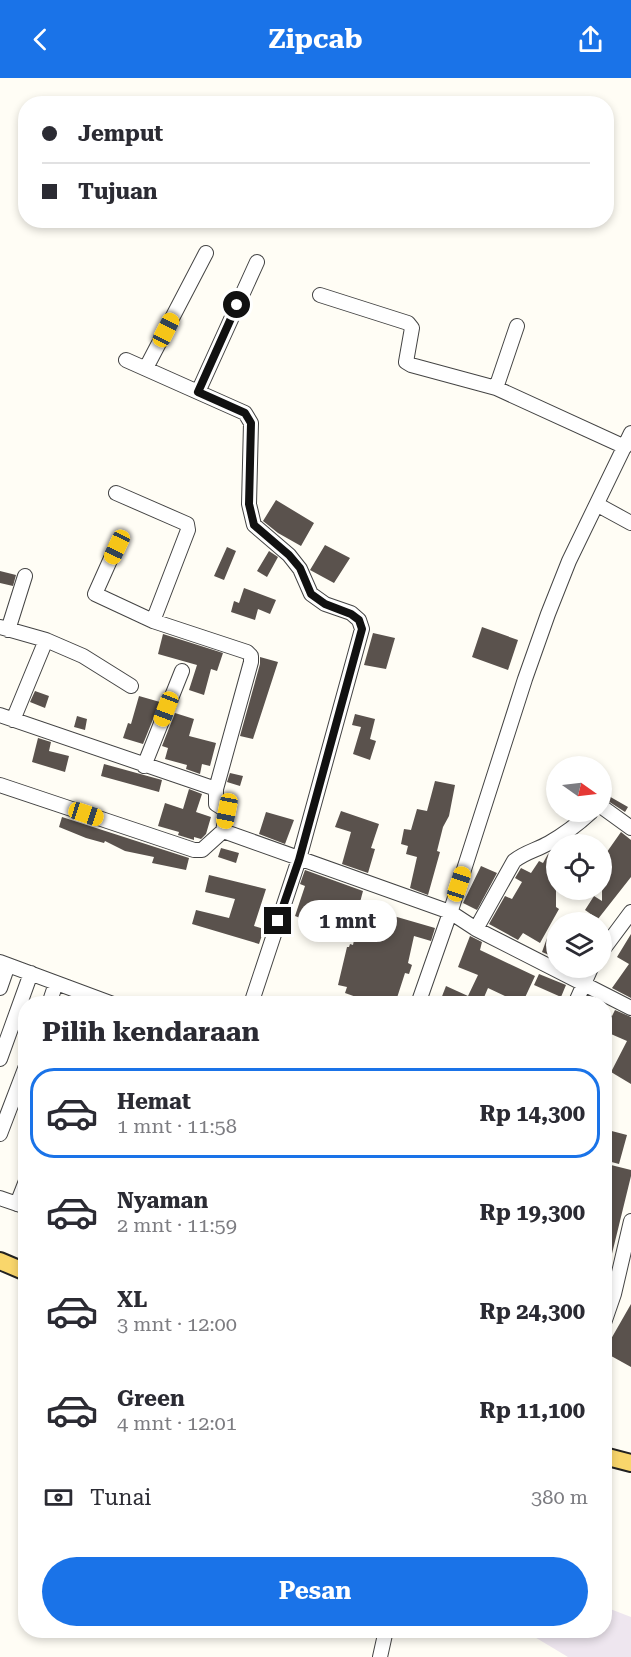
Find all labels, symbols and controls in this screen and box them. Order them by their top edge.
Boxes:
icon: back [24,23,57,56]
text: Zipcab [268,23,363,55]
icon: share [574,23,607,56]
text: Jemput [78,121,163,146]
text: Tujuan [78,179,158,204]
route start [223,291,250,318]
car [150,310,182,350]
car [101,527,133,567]
car [151,689,181,729]
north arrow [546,756,612,822]
map controls [546,756,612,978]
car [215,792,239,830]
car [66,800,106,828]
button: locate [546,834,612,900]
car [445,864,473,904]
callout: 1 mnt [299,900,398,942]
route end [264,907,291,934]
text: 1 mnt [319,909,376,933]
button: layers [546,912,612,978]
text: Pilih kendaraan [42,1016,260,1048]
icon: car [45,1086,99,1140]
text: Hemat [117,1089,191,1114]
text: Rp 14,300 [480,1101,585,1126]
text: 1 mnt · 11:58 [117,1114,237,1138]
icon: car [45,1185,99,1239]
text: Nyaman [117,1188,208,1213]
text: Rp 19,300 [480,1200,585,1225]
text: 2 mnt · 11:59 [117,1213,237,1237]
icon: car [45,1284,99,1338]
text: XL [117,1287,147,1312]
text: Rp 24,300 [480,1299,585,1324]
text: 3 mnt · 12:00 [117,1312,237,1336]
icon: car [45,1383,99,1437]
text: Green [117,1386,185,1411]
text: Rp 11,100 [480,1398,585,1423]
text: 4 mnt · 12:01 [117,1411,237,1435]
icon: cash [42,1481,75,1514]
text: Tunai [90,1485,151,1510]
text: 380 m [531,1485,588,1509]
button: Pesan [42,1557,588,1626]

